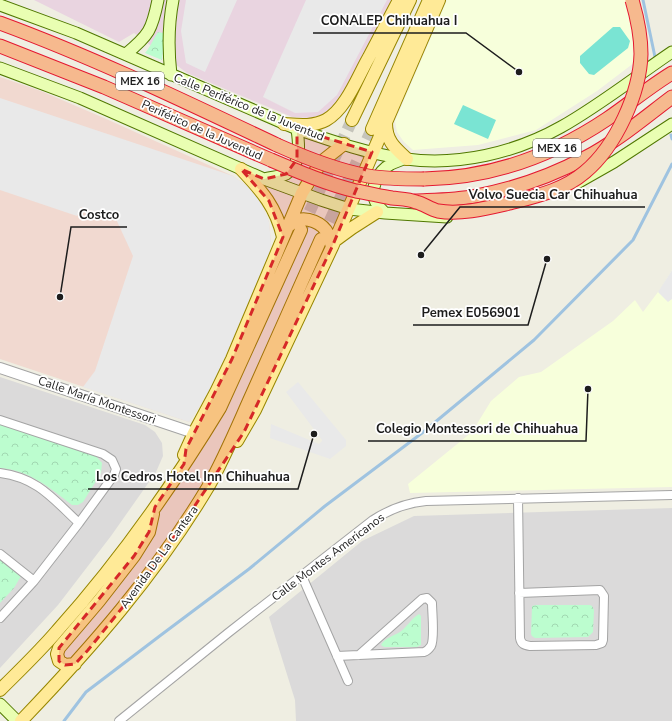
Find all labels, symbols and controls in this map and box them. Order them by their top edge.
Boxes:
callout: CONALEP Chihuahua I [313,8,466,33]
text: CONALEP Chihuahua I [321,12,457,30]
street label: Calle Periférico de la Juventud [172,70,326,144]
road number: MEX 16 [116,72,164,90]
street label: Periférico de la Juventud [139,97,265,163]
road number: MEX 16 [533,139,581,157]
callout: Volvo Suecia Car Chihuahua [460,182,645,207]
text: Volvo Suecia Car Chihuahua [467,186,638,204]
callout: Costco [71,202,127,227]
text: Costco [79,206,119,224]
callout: Pemex E056901 [413,300,528,325]
text: Pemex E056901 [422,304,521,322]
street label: Calle María Montessori [36,372,158,428]
callout: Colegio Montessori de Chihuahua [368,416,586,441]
text: Colegio Montessori de Chihuahua [376,420,578,438]
callout: Los Cedros Hotel Inn Chihuahua [88,464,298,489]
text: Los Cedros Hotel Inn Chihuahua [96,468,290,486]
street label: Avenida De La Cantera [116,502,202,612]
street label: Calle Montes Americanos [268,509,388,605]

